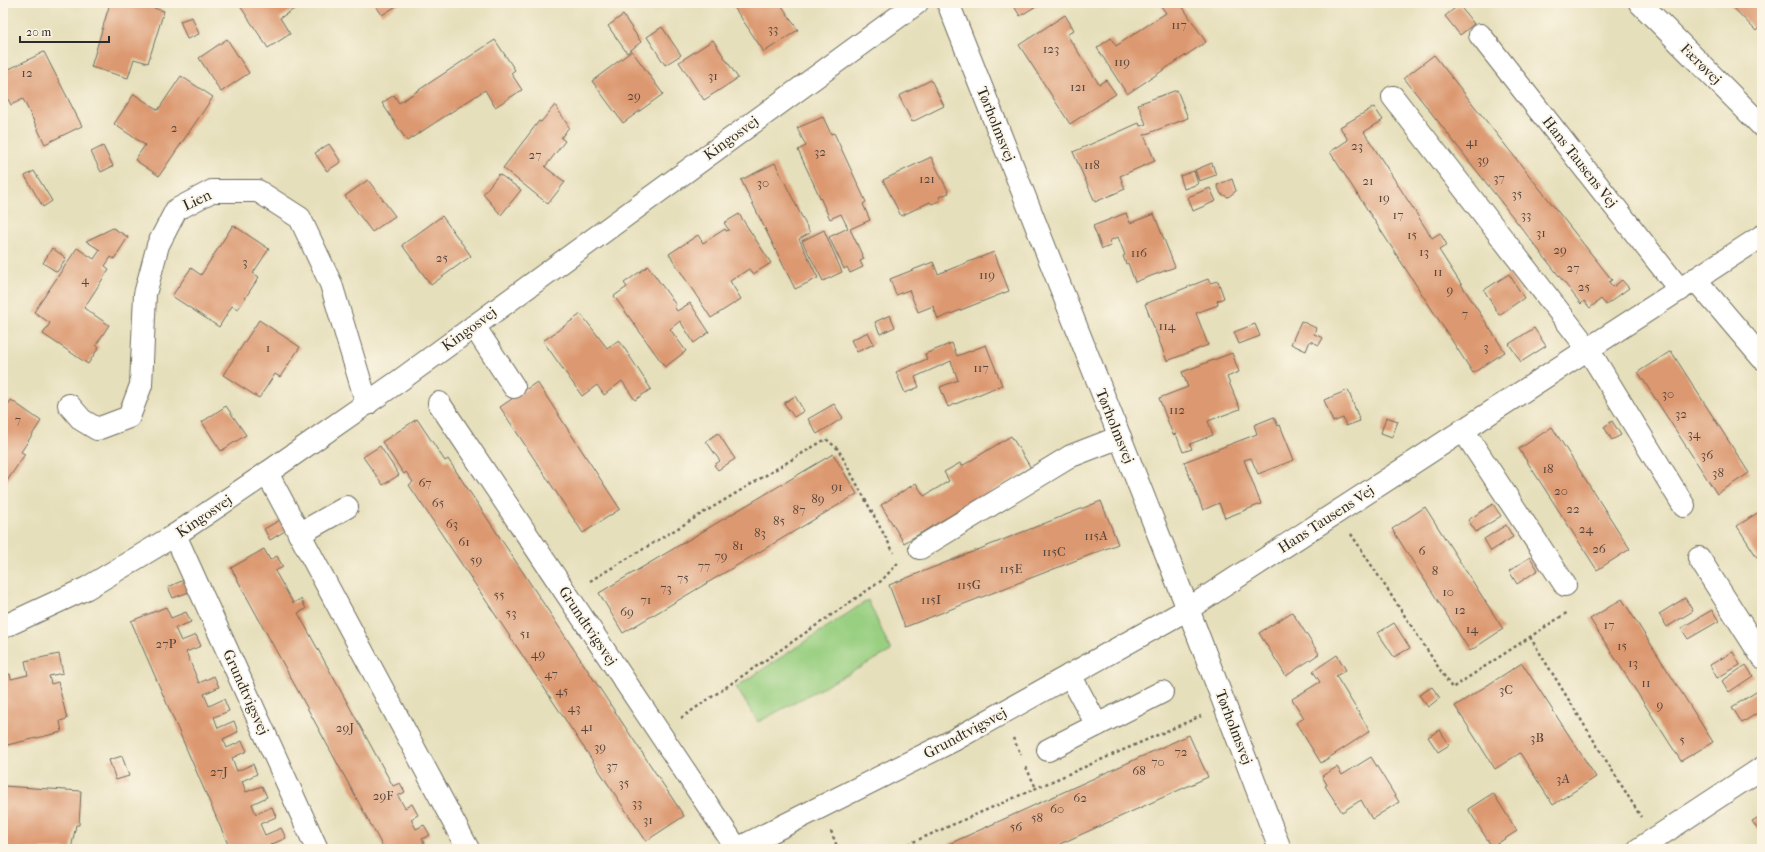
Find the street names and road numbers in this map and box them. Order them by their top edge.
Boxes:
street label: Færøvej [1677,40,1725,88]
street label: Tørholmsvej [973,84,1019,164]
street label: Kingosvej [700,112,762,164]
street label: Hans Tausens Vej [1539,113,1621,211]
street label: Lien [180,185,214,214]
street label: Kingosvej [438,303,500,355]
street label: Tørholmsvej [1092,386,1138,466]
street label: Hans Tausens Vej [1275,481,1377,557]
street label: Kingosvej [173,491,235,541]
street label: Grundtvigsvej [555,583,621,669]
street label: Grundtvigsvej [219,646,273,738]
street label: Tørholmsvej [1211,687,1257,767]
street label: Grundtvigsvej [920,704,1010,762]

